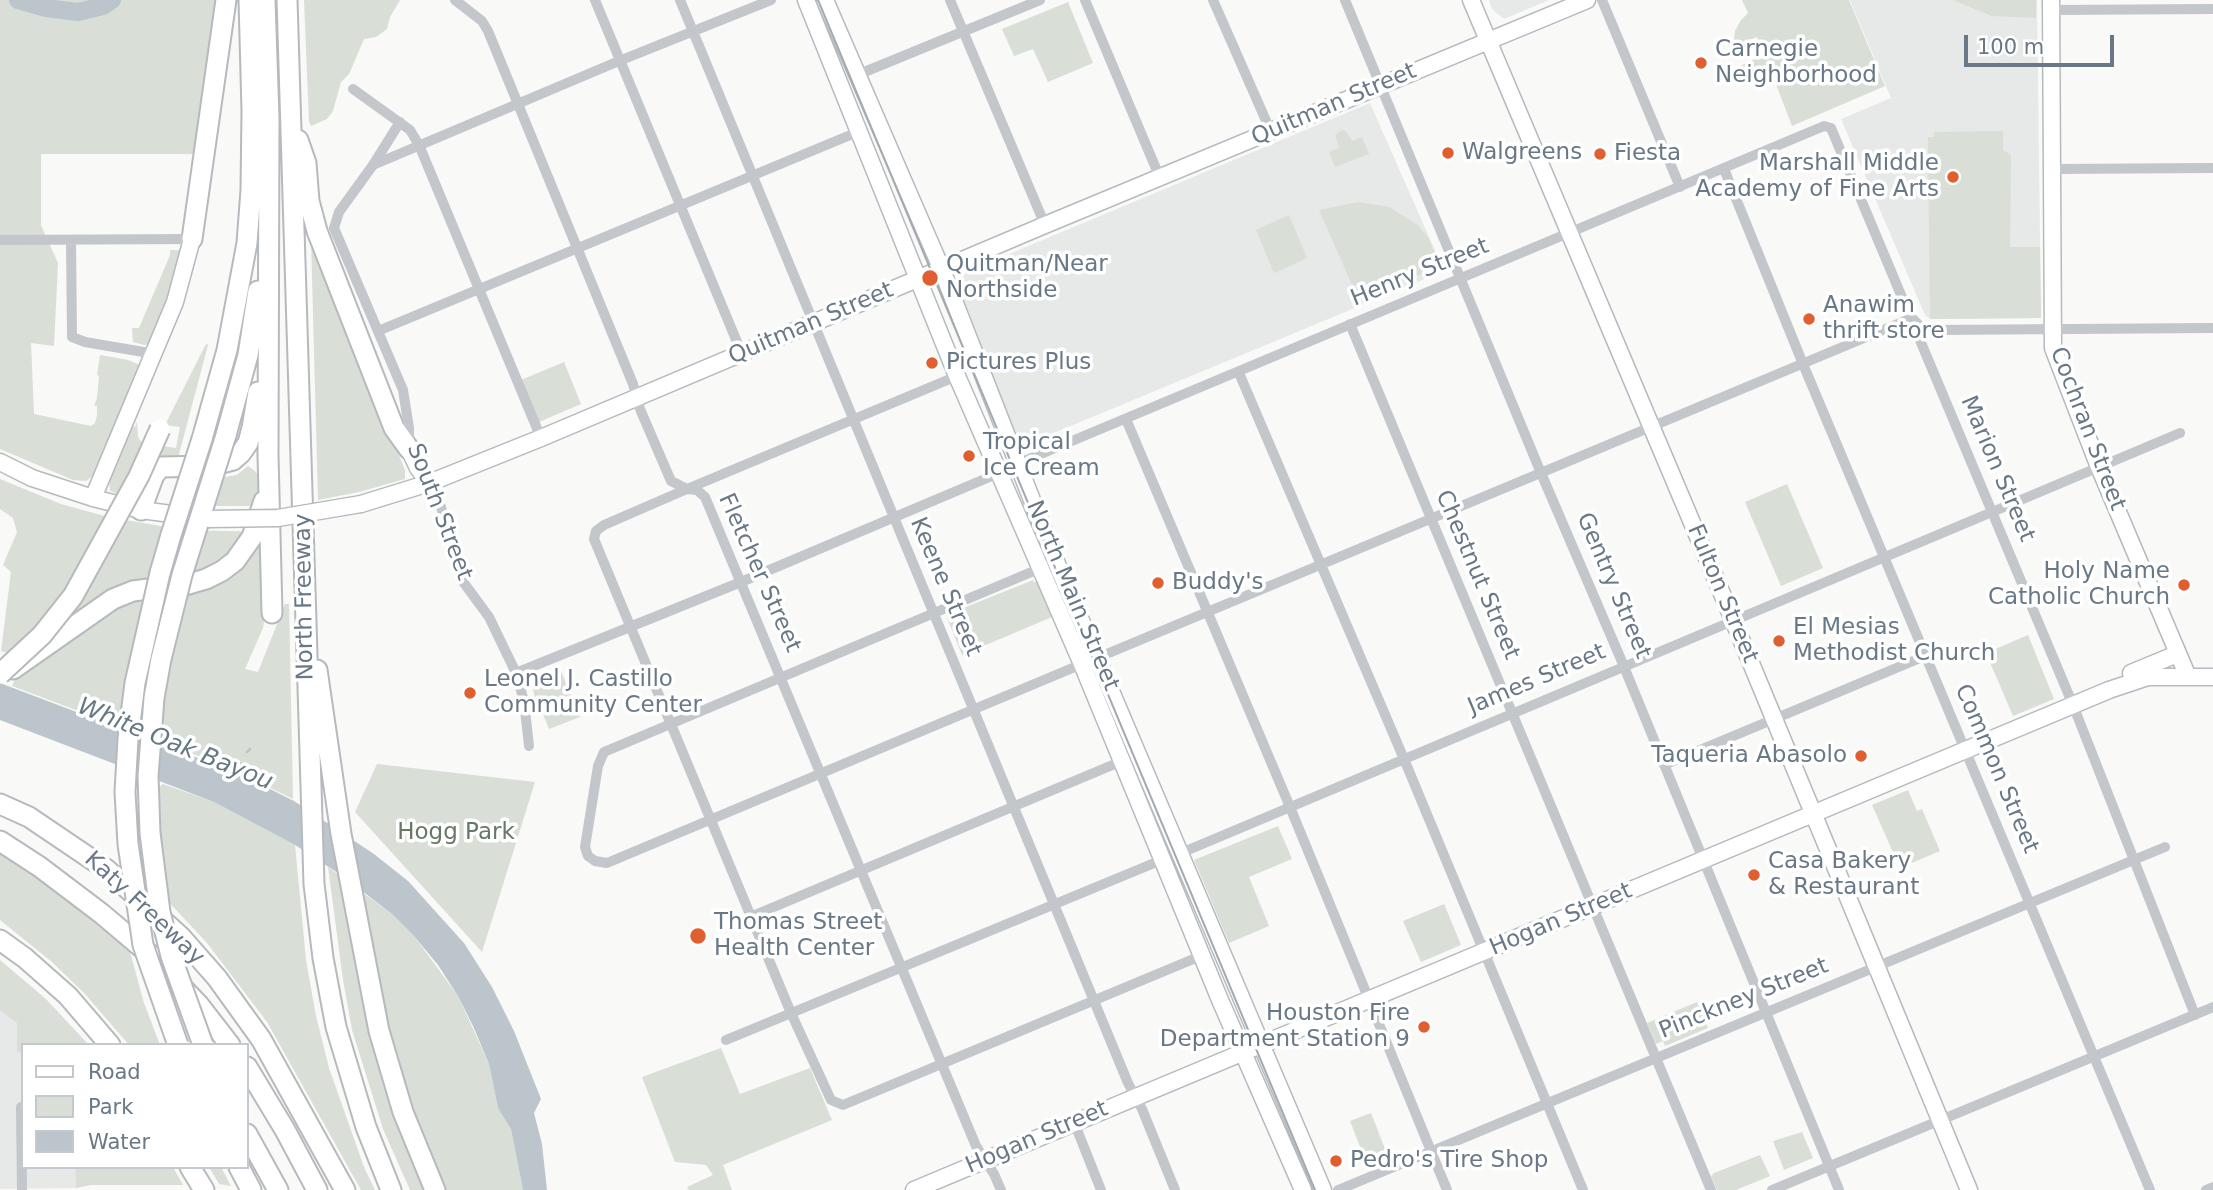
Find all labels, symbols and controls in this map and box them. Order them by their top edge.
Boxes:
scale bar [1968,21,2118,65]
text: 100 m [1977,35,2044,59]
place label: Carnegie Neighborhood [1715,36,1877,90]
marker: Carnegie Neighborhood [1693,55,1709,71]
street label: Quitman Street [1247,58,1421,152]
place label: Walgreens [1462,139,1582,167]
place label: Fiesta [1614,140,1681,168]
marker: Walgreens [1440,145,1456,161]
marker: Fiesta [1592,146,1608,162]
place label: Marshall Middle Academy of Fine Arts [1695,150,1939,204]
marker: Marshall Middle Academy of Fine Arts [1945,169,1961,185]
street label: Henry Street [1347,233,1493,313]
place label: Quitman/Near Northside [946,251,1108,305]
marker: Quitman/Near Northside [920,268,940,288]
street label: Quitman Street [724,277,898,371]
place label: Anawim thrift store [1823,292,1945,346]
marker: Anawim thrift store [1801,311,1817,327]
street label: Cochran Street [2043,343,2131,515]
place label: Pictures Plus [946,349,1091,377]
marker: Pictures Plus [924,355,940,371]
street label: Marion Street [1954,392,2040,546]
place label: Tropical Ice Cream [983,429,1100,483]
street label: South Street [400,440,478,584]
marker: Tropical Ice Cream [961,448,977,464]
street label: Chestnut Street [1429,486,1525,664]
street label: Fletcher Street [712,489,806,657]
street label: North Main Street [1019,497,1125,695]
street label: Gentry Street [1570,509,1656,663]
street label: North Freeway [290,513,320,681]
street label: Keene Street [903,513,987,661]
street label: Fulton Street [1680,521,1764,667]
place label: Holy Name Catholic Church [1988,558,2170,612]
place label: Buddy's [1172,569,1263,597]
marker: Buddy's [1150,575,1166,591]
marker: Holy Name Catholic Church [2176,577,2192,593]
place label: El Mesias Methodist Church [1793,614,1995,668]
marker: El Mesias Methodist Church [1771,633,1787,649]
street label: James Street [1464,639,1610,721]
place label: Leonel J. Castillo Community Center [484,666,702,720]
street label: Common Street [1948,680,2044,858]
marker: Leonel J. Castillo Community Center [462,685,478,701]
water label: White Oak Bayou [73,693,277,797]
place label: Taqueria Abasolo [1651,742,1847,770]
marker: Taqueria Abasolo [1853,748,1869,764]
park label: Hogg Park [397,819,515,847]
street label: Katy Freeway [78,846,210,972]
place label: Casa Bakery & Restaurant [1768,848,1919,902]
marker: Casa Bakery & Restaurant [1746,867,1762,883]
street label: Hogan Street [1486,878,1636,962]
place label: Thomas Street Health Center [714,909,882,963]
marker: Thomas Street Health Center [688,926,708,946]
street label: Pinckney Street [1655,953,1833,1045]
place label: Houston Fire Department Station 9 [1160,1000,1410,1054]
marker: Houston Fire Department Station 9 [1416,1019,1432,1035]
legend [21,1043,248,1169]
text: Road [88,1060,141,1084]
text: Park [88,1095,133,1119]
street label: Hogan Street [962,1096,1112,1180]
text: Water [88,1130,150,1154]
place label: Pedro's Tire Shop [1350,1147,1548,1175]
marker: Pedro's Tire Shop [1328,1153,1344,1169]

